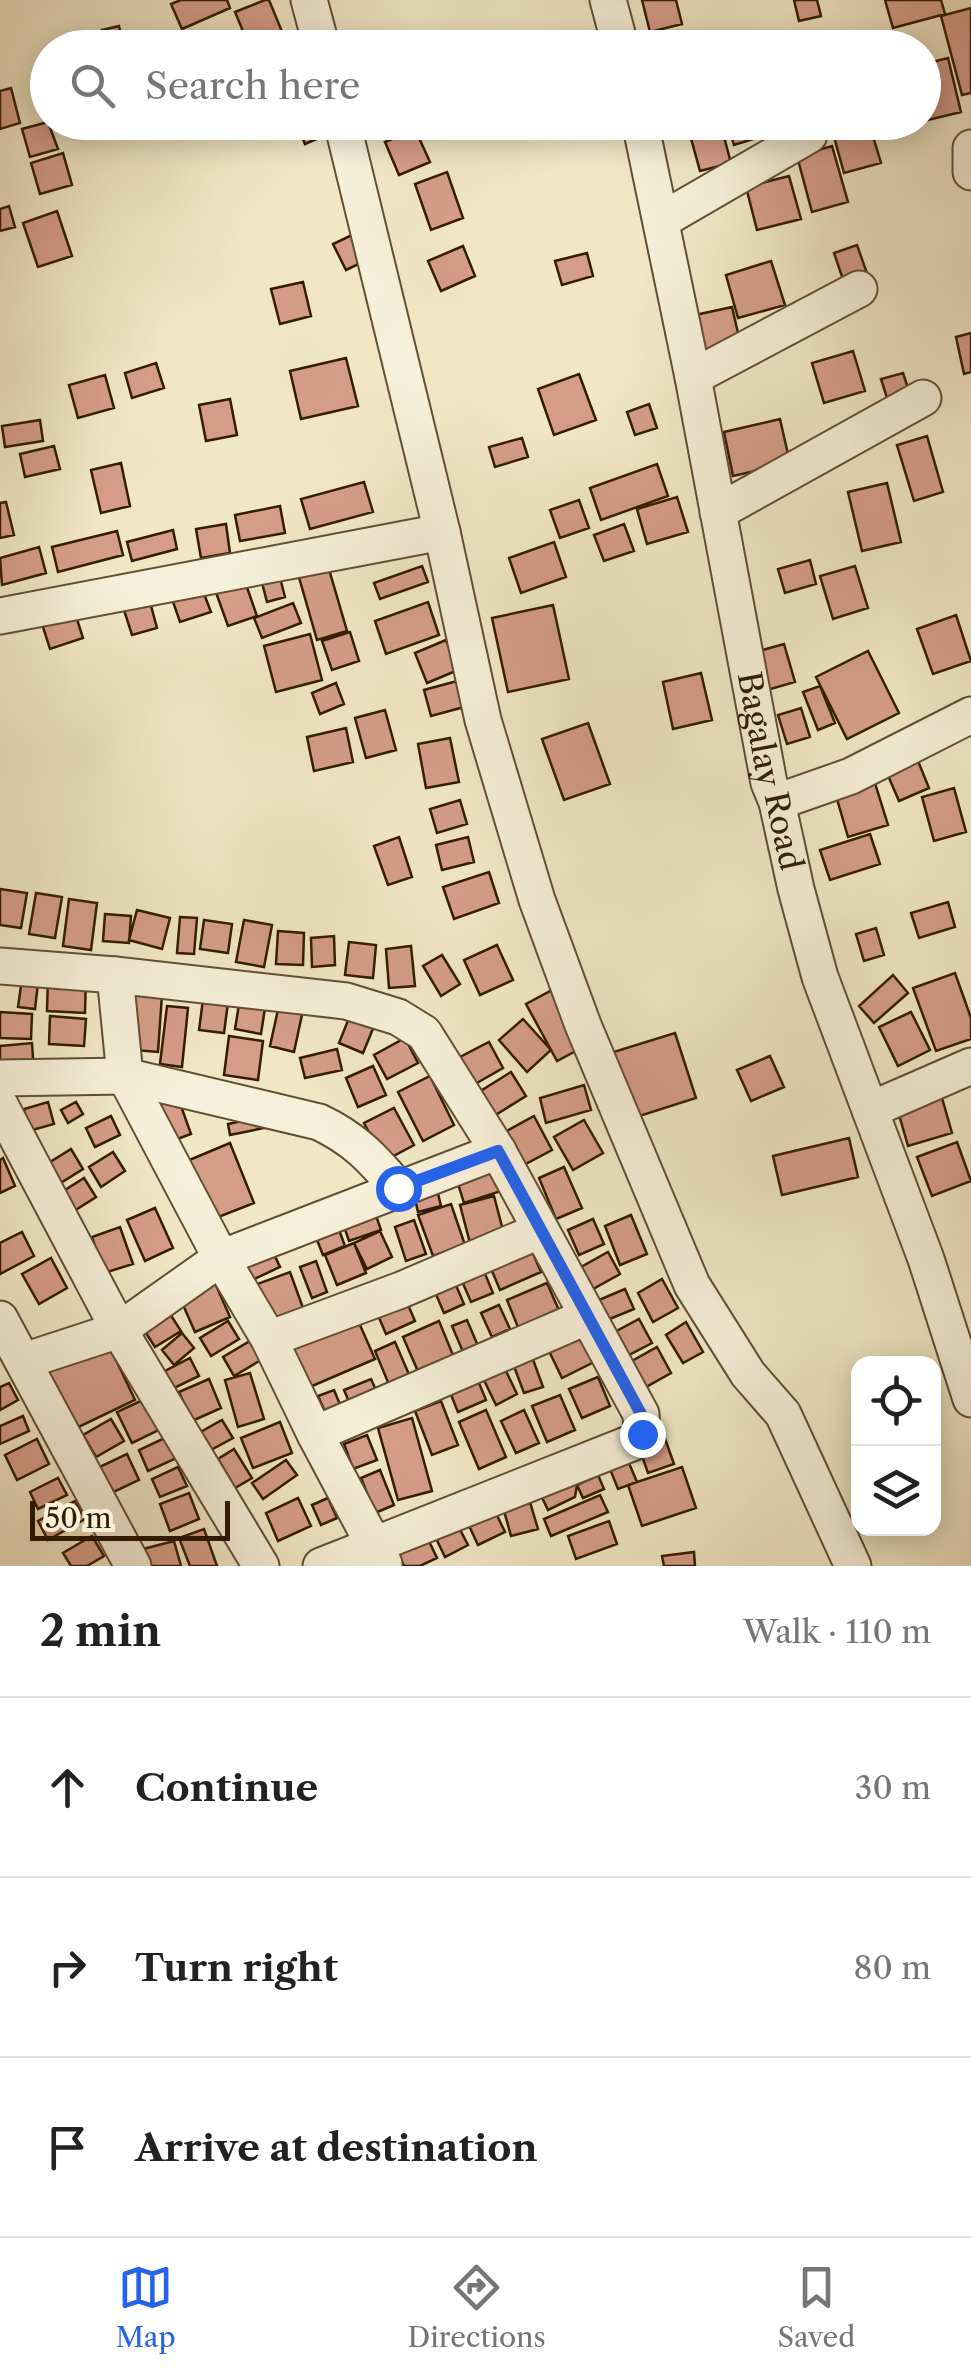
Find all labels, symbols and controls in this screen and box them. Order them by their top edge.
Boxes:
search box [30,30,941,140]
icon: search [65,58,120,113]
text: Search here [145,62,360,109]
street label: Bagalay Road [730,668,811,874]
route start [376,1166,422,1212]
map controls [851,1356,941,1536]
button: locate [851,1356,941,1446]
route end [620,1412,666,1458]
button: layers [851,1446,941,1536]
scale bar [30,1496,230,1540]
text: 50 m [45,1501,112,1535]
text: 2 min [40,1605,161,1657]
text: Walk · 110 m [743,1612,931,1651]
icon: ahead [40,1760,95,1815]
text: Continue [135,1764,318,1811]
text: 30 m [855,1768,931,1807]
icon: right [40,1940,95,1995]
text: Turn right [135,1944,338,1991]
text: 80 m [853,1948,931,1987]
icon: arrive [40,2120,95,2175]
text: Arrive at destination [135,2124,538,2171]
tab: Map [116,2260,176,2354]
tab: Directions [407,2260,546,2354]
tab: Saved [777,2260,855,2354]

